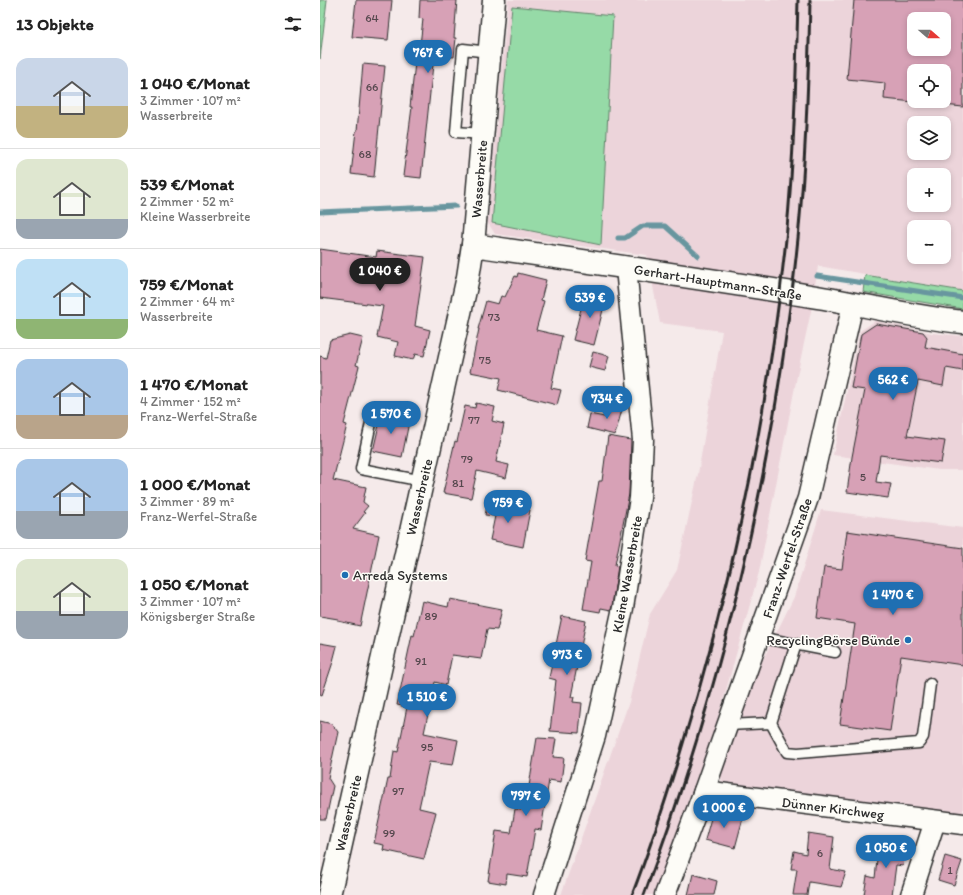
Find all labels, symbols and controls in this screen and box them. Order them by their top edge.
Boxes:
house number: 64 [365,11,379,25]
north arrow [907,12,951,56]
map controls [907,12,951,264]
icon: filters [282,13,304,35]
text: 13 Objekte [16,14,94,34]
pin: 767 € [400,40,456,74]
text: 767 € [413,45,443,60]
button: locate [907,64,951,108]
text: 1 040 €/Monat [140,73,250,93]
icon: home [48,74,96,122]
house number: 66 [366,80,378,94]
text: 3 Zimmer · 107 m² [140,93,241,108]
text: Wasserbreite [140,108,213,123]
button: layers [907,116,951,160]
street label: Wasserbreite [468,139,491,219]
house number: 68 [359,147,372,161]
button: + [907,168,951,212]
text: 539 €/Monat [140,174,234,194]
icon: home [48,175,96,223]
text: 2 Zimmer · 52 m² [140,194,234,209]
text: Kleine Wasserbreite [140,209,250,224]
button: − [907,220,951,264]
pin: 1 040 € [343,258,417,292]
street label: Gerhart-Hauptmann-Straße [633,261,803,304]
text: 1 040 € [358,263,402,278]
text: 759 €/Monat [140,274,233,294]
icon: home [48,275,96,323]
pin: 539 € [562,285,618,319]
text: 539 € [574,290,606,305]
text: 2 Zimmer · 64 m² [140,294,235,309]
text: Wasserbreite [140,309,213,324]
house number: 73 [488,310,501,324]
house number: 75 [479,353,491,367]
pin: 562 € [865,367,921,401]
text: 562 € [878,372,908,387]
text: 1 470 €/Monat [140,374,248,394]
icon: home [48,375,96,423]
pin: 734 € [579,386,635,420]
text: 734 € [591,391,623,406]
text: 4 Zimmer · 152 m² [140,394,241,409]
pin: 1 570 € [354,401,428,435]
text: 1 570 € [371,406,411,421]
text: Franz-Werfel-Straße [140,409,257,424]
house number: 77 [468,413,480,427]
house number: 79 [461,452,473,466]
street label: Wasserbreite [402,457,437,537]
house number: 5 [860,470,866,484]
text: 1 000 €/Monat [140,474,250,494]
icon: home [48,475,96,523]
house number: 81 [452,476,464,490]
pin: 759 € [480,490,536,524]
text: 3 Zimmer · 89 m² [140,494,234,509]
text: 759 € [493,495,523,510]
street label: Franz-Werfel-Straße [759,495,816,621]
text: Franz-Werfel-Straße [140,509,257,524]
street label: Kleine Wasserbreite [609,514,646,634]
place label: Arreda Systems [353,567,448,584]
marker: Arreda Systems [340,570,350,580]
text: 1 050 €/Monat [140,574,249,594]
icon: home [48,575,96,623]
pin: 1 470 € [856,582,930,616]
text: 1 470 € [872,587,914,602]
text: 3 Zimmer · 107 m² [140,594,241,609]
text: Königsberger Straße [140,609,255,624]
house number: 89 [425,609,437,623]
place label: RecyclingBörse Bünde [766,632,900,649]
marker: RecyclingBörse Bünde [903,635,913,645]
pin: 973 € [539,642,595,676]
text: 973 € [552,647,582,662]
house number: 91 [415,654,427,668]
pin: 1 510 € [390,684,464,718]
text: 1 510 € [407,689,447,704]
house number: 95 [421,740,433,754]
street label: Wasserbreite [331,773,366,853]
pin: 797 € [498,783,554,817]
house number: 97 [392,784,404,798]
text: 797 € [511,788,541,803]
street label: Dünner Kirchweg [781,794,886,823]
pin: 1 000 € [687,795,761,829]
text: 1 000 € [702,800,746,815]
house number: 99 [383,826,395,840]
pin: 1 050 € [849,835,923,869]
text: 1 050 € [865,840,907,855]
house number: 6 [817,846,823,860]
house number: 1 [947,863,953,877]

